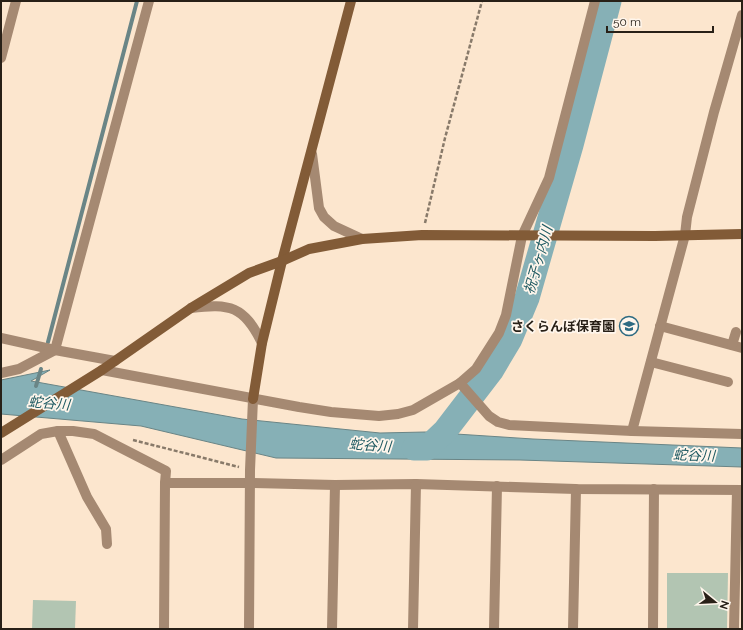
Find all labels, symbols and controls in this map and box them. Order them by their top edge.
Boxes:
scale bar [607,8,713,34]
text: 50 m [613,15,641,29]
water label: 祝子ヶ内川 [521,222,556,296]
school or university icon: さくらんぼ保育園 [618,315,640,337]
place label: さくらんぼ保育園 [511,319,615,334]
water label: 蛇谷川 [27,393,73,413]
water label: 蛇谷川 [348,436,394,455]
water label: 蛇谷川 [673,446,717,464]
north arrow [695,582,735,622]
text: N [717,599,732,611]

